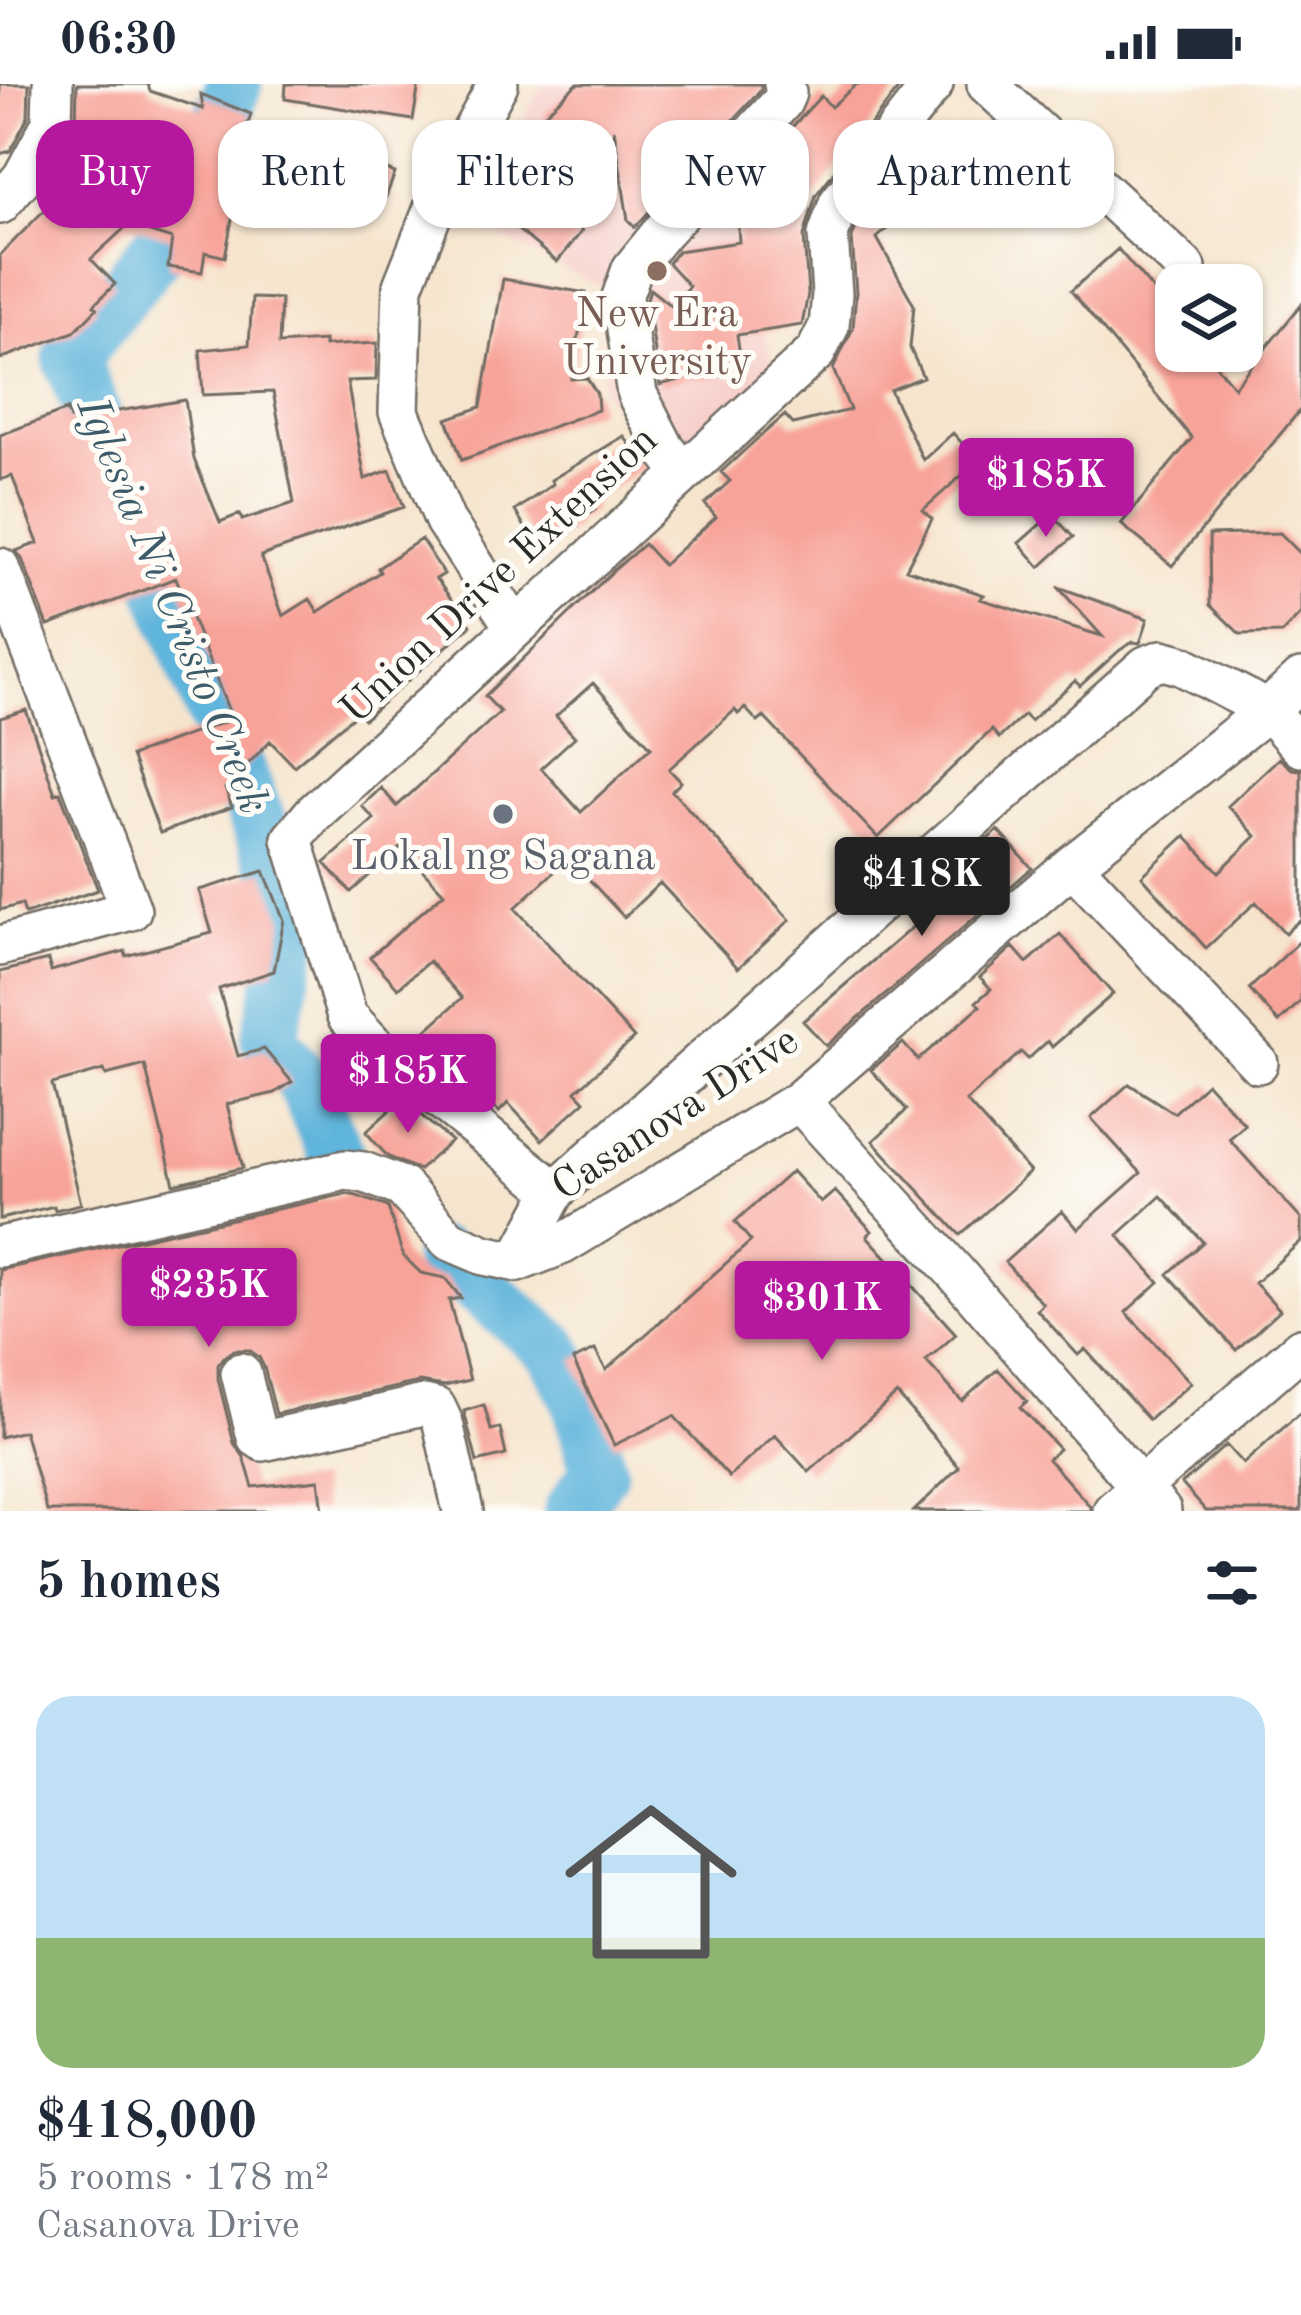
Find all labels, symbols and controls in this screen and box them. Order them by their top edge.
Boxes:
text: 06:30 [60,19,177,64]
chip: Buy [36,120,194,228]
chip: Rent [218,120,388,228]
chip: Filters [412,120,617,228]
chip: New [641,120,809,228]
chip: Apartment [833,120,1114,228]
marker: New Era University [644,258,670,284]
map controls [1155,264,1263,372]
button: layers [1155,264,1263,372]
place label: New Era University [562,294,752,384]
water label: Iglesia Ni Cristo Creek [66,390,276,821]
street label: Union Drive Extension [334,419,666,733]
pin: $185K [962,438,1130,540]
text: $185K [986,457,1106,496]
marker: Lokal ng Sagana [490,801,516,827]
place label: Lokal ng Sagana [350,837,656,879]
pin: $418K [838,837,1006,939]
text: $418K [862,856,982,895]
street label: Casanova Drive [546,1020,806,1210]
pin: $185K [324,1034,492,1136]
text: $185K [348,1053,468,1092]
pin: $235K [125,1248,293,1350]
pin: $301K [738,1261,906,1363]
text: $235K [149,1267,269,1306]
text: $301K [762,1280,882,1319]
icon: filters [1199,1550,1265,1616]
text: 5 homes [36,1558,221,1609]
icon: home [543,1774,759,1990]
text: $418,000 [36,2098,257,2149]
text: 5 rooms · 178 m² [36,2159,329,2198]
text: Casanova Drive [36,2207,300,2246]

